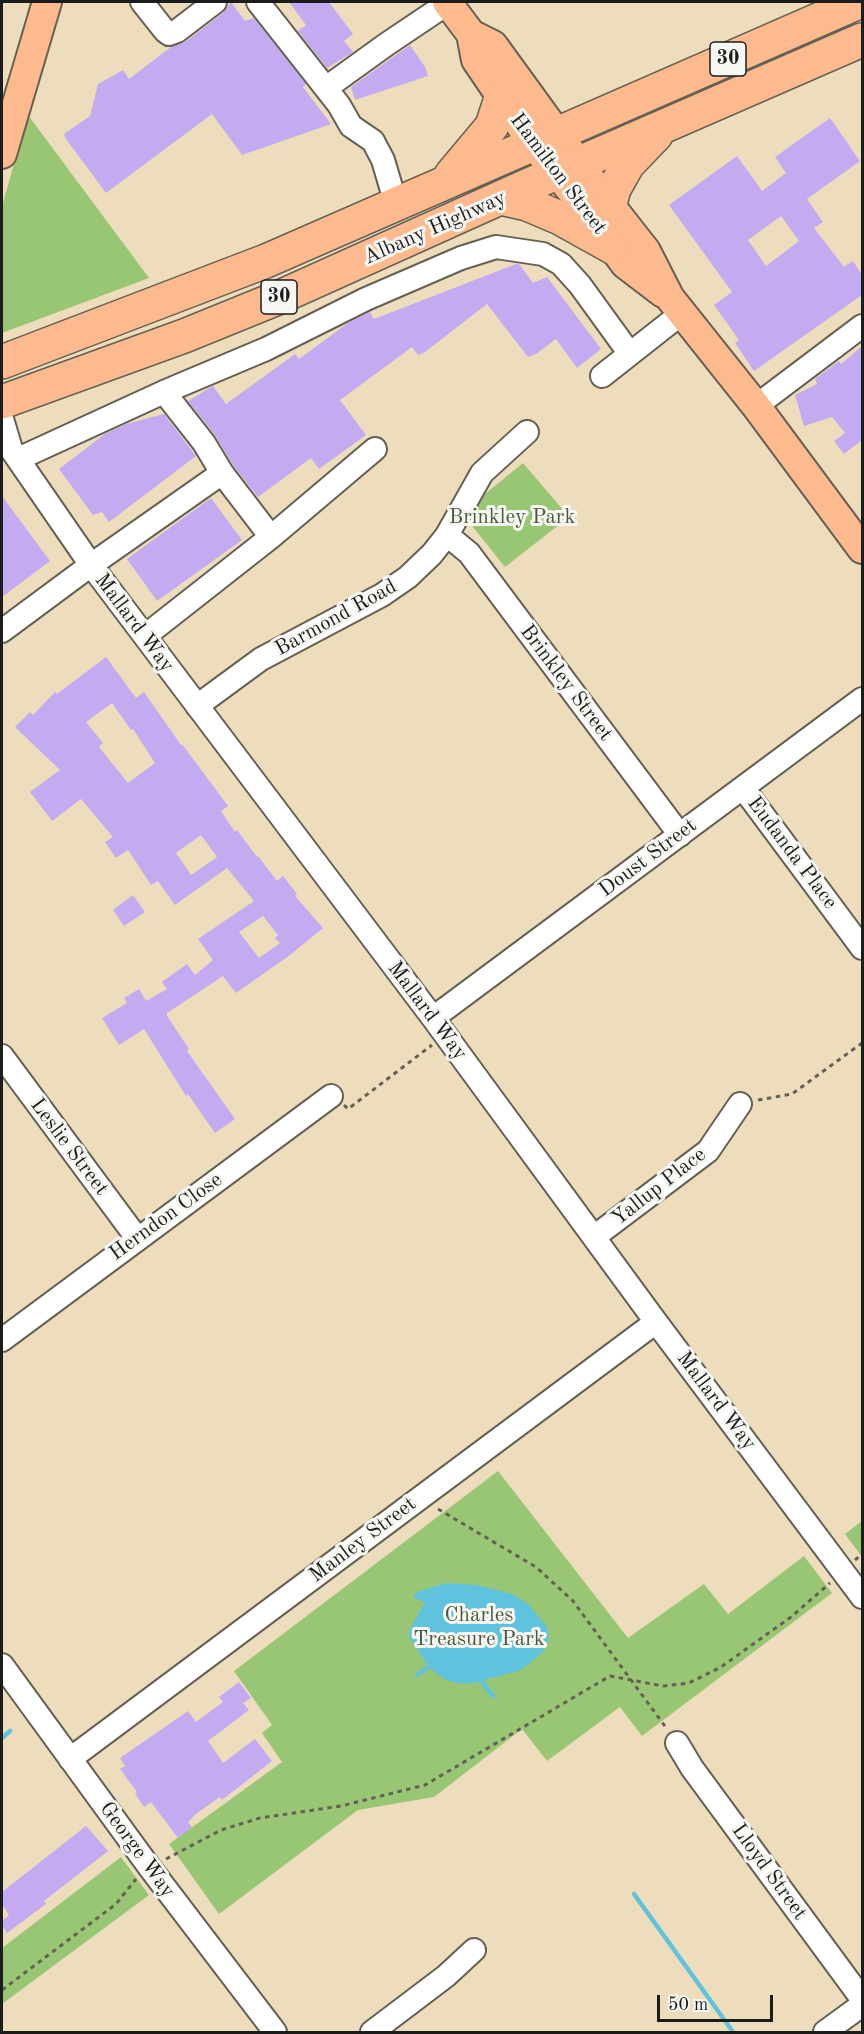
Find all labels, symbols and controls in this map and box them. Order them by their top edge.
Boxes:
road number: 30 [710,42,746,76]
street label: Hamilton Street [504,108,612,240]
street label: Albany Highway [360,185,510,271]
road number: 30 [261,280,297,314]
park label: Brinkley Park [449,504,575,530]
street label: Mallard Way [89,569,179,677]
street label: Barmond Road [271,574,401,662]
street label: Brinkley Street [514,620,618,746]
street label: Eudanda Place [741,792,843,914]
street label: Doust Street [594,813,702,903]
street label: Mallard Way [382,957,472,1065]
street label: Leslie Street [24,1093,114,1201]
street label: Yallup Place [607,1142,711,1232]
street label: Herndon Close [105,1168,227,1266]
street label: Mallard Way [671,1347,761,1455]
street label: Manley Street [305,1492,421,1588]
park label: Charles Treasure Park [413,1602,545,1652]
street label: George Way [94,1797,180,1903]
street label: Lloyd Street [726,1819,812,1925]
scale bar [660,1983,776,2021]
text: 50 m [668,1996,708,2014]

